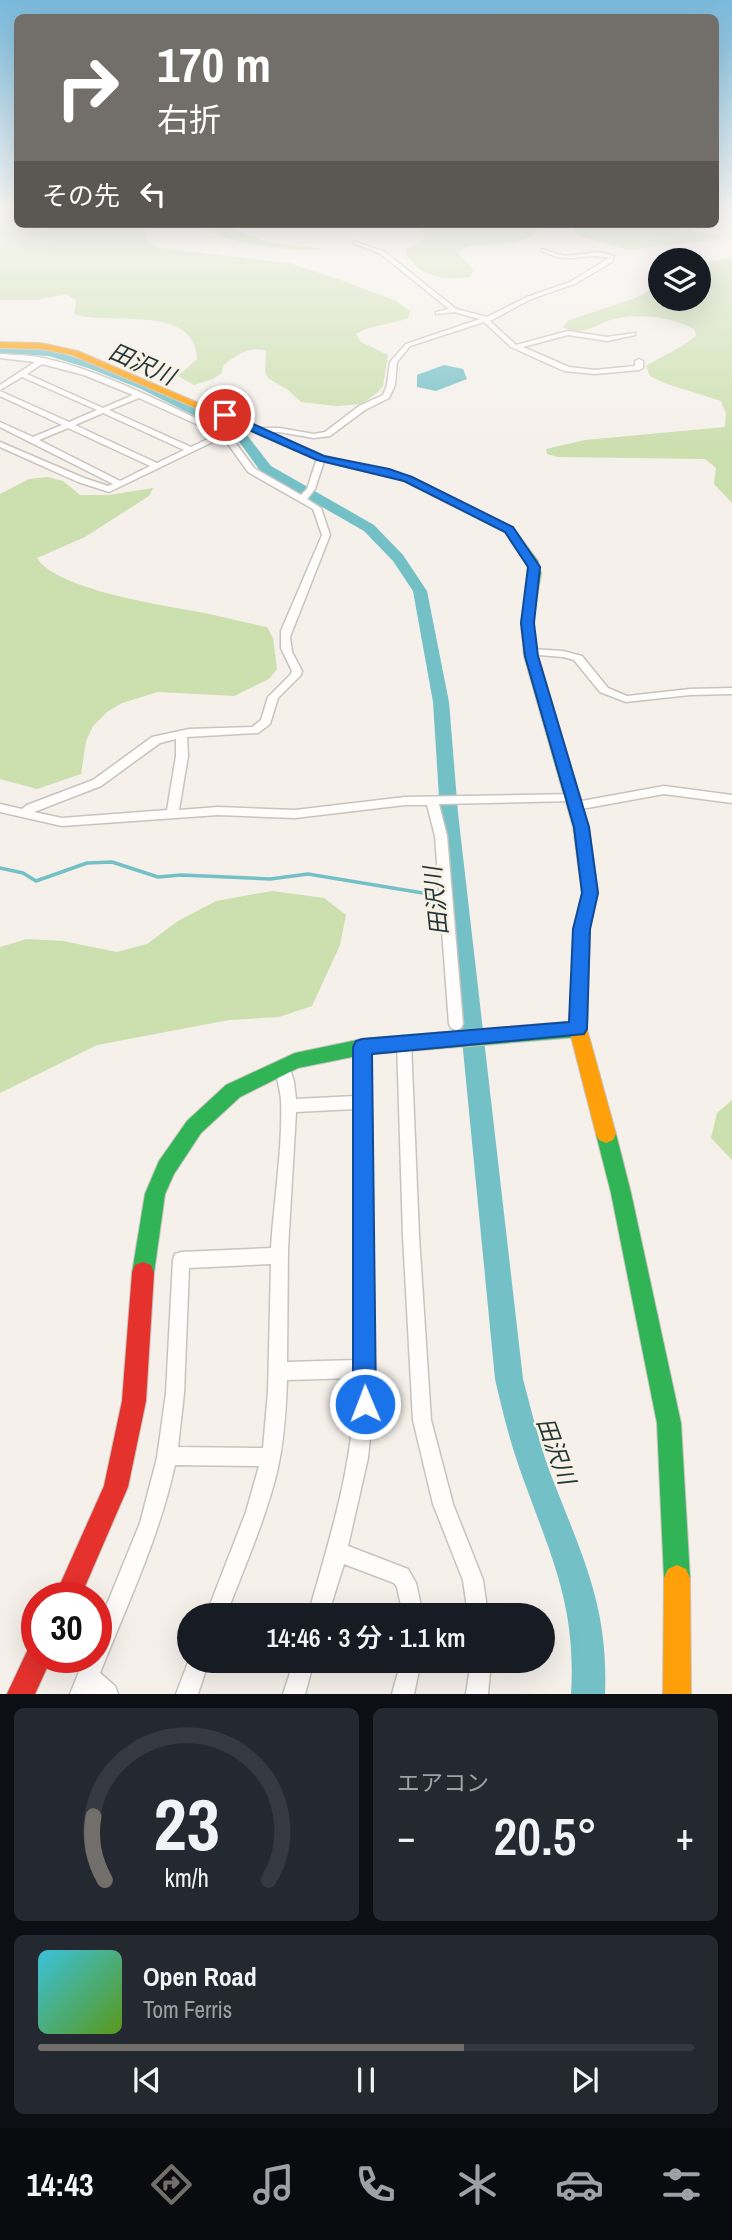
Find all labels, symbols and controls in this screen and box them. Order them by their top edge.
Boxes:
text: 170 m [157,31,271,97]
icon: right [42,42,133,133]
text: 右折 [157,98,221,141]
icon: left [134,175,172,213]
text: その先 [42,178,120,213]
map controls [648,248,711,311]
button: layers [648,248,711,311]
water label: 田沢川 [104,335,183,393]
pin [195,385,255,445]
icon: arrive [206,396,244,434]
water label: 田沢川 [416,862,455,937]
position arrow [328,1367,402,1441]
water label: 田沢川 [530,1413,584,1491]
speed limit sign: 30 [21,1582,112,1673]
text: 14:46 · 3 分 · 1.1 km [266,1620,466,1655]
text: エアコン [397,1767,489,1798]
text: 23 [153,1776,220,1874]
text: 20.5° [494,1801,597,1871]
text: − [397,1811,415,1862]
text: + [676,1811,694,1862]
text: km/h [164,1861,209,1895]
text: Open Road [143,1959,257,1994]
text: Tom Ferris [143,1994,232,2025]
icon: previous [128,2061,166,2099]
icon: pause [347,2061,385,2099]
icon: next [566,2061,604,2099]
icon: directions [147,2160,196,2209]
icon: music [249,2160,298,2209]
icon: phone [351,2160,400,2209]
icon: climate [453,2160,502,2209]
icon: car [555,2160,604,2209]
icon: filters [657,2160,706,2209]
text: 14:43 [26,2163,94,2206]

